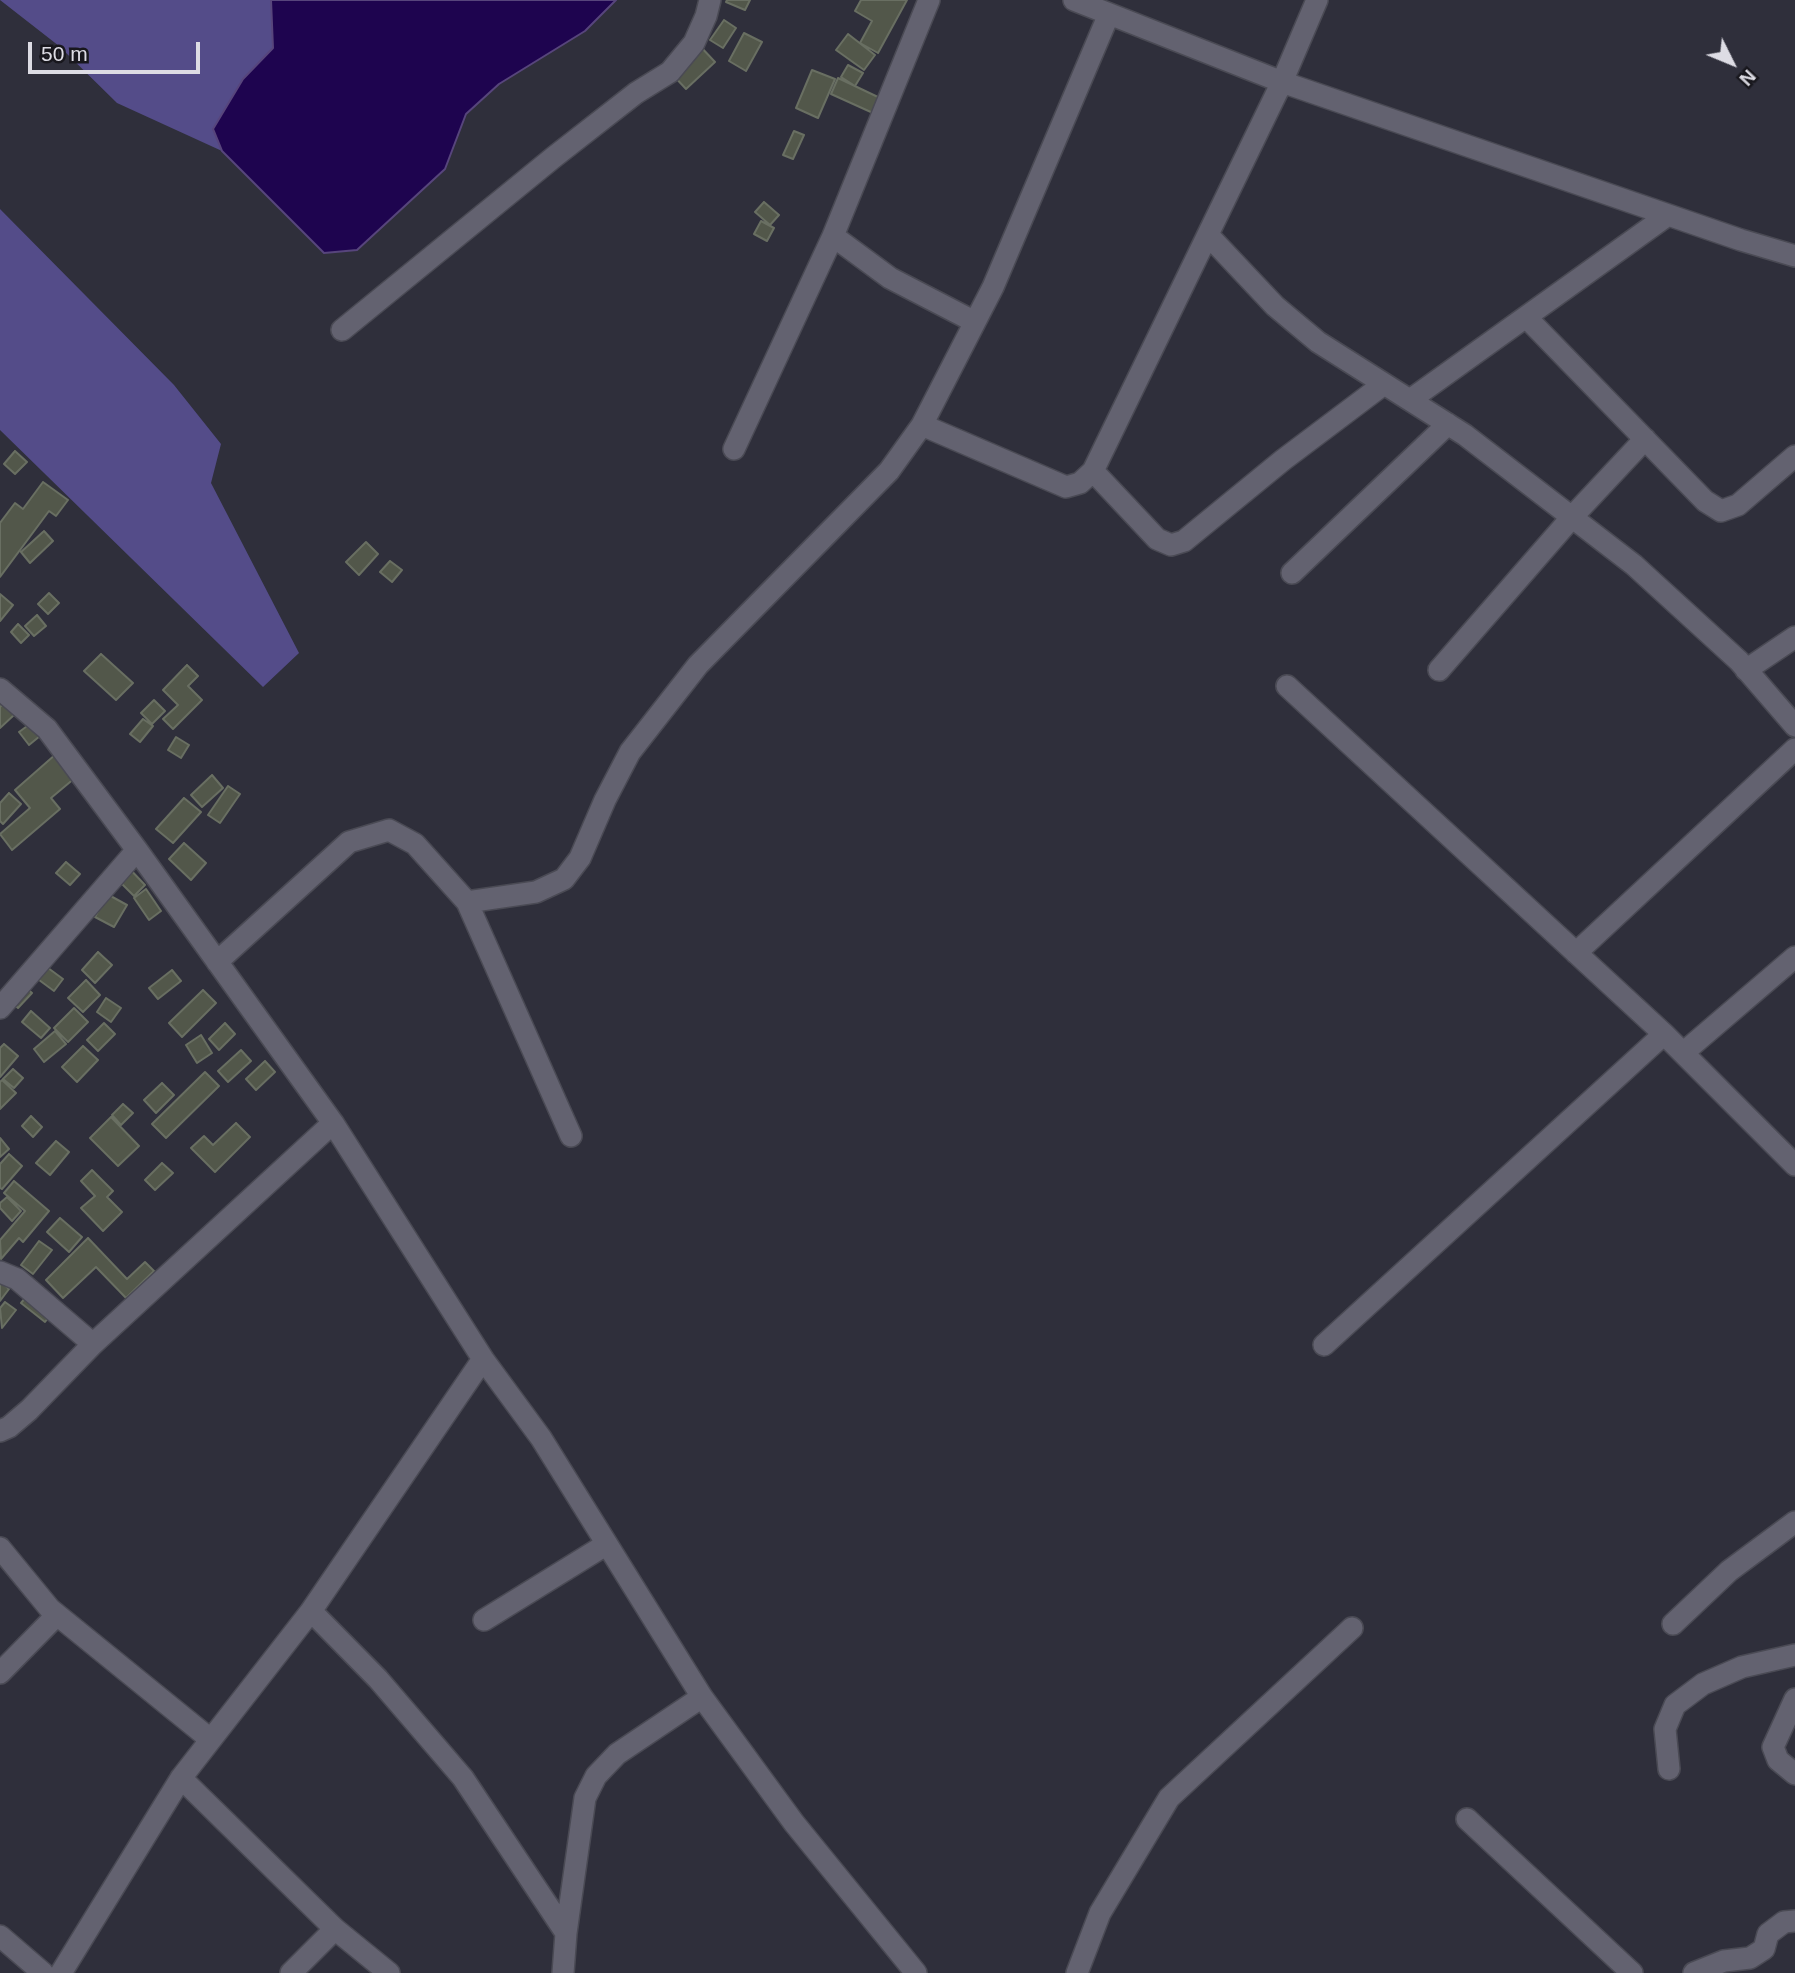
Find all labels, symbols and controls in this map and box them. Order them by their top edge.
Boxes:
scale bar [32,28,203,72]
north arrow [1697,28,1767,98]
text: 50 m [41,42,88,65]
text: N [1735,65,1760,90]

